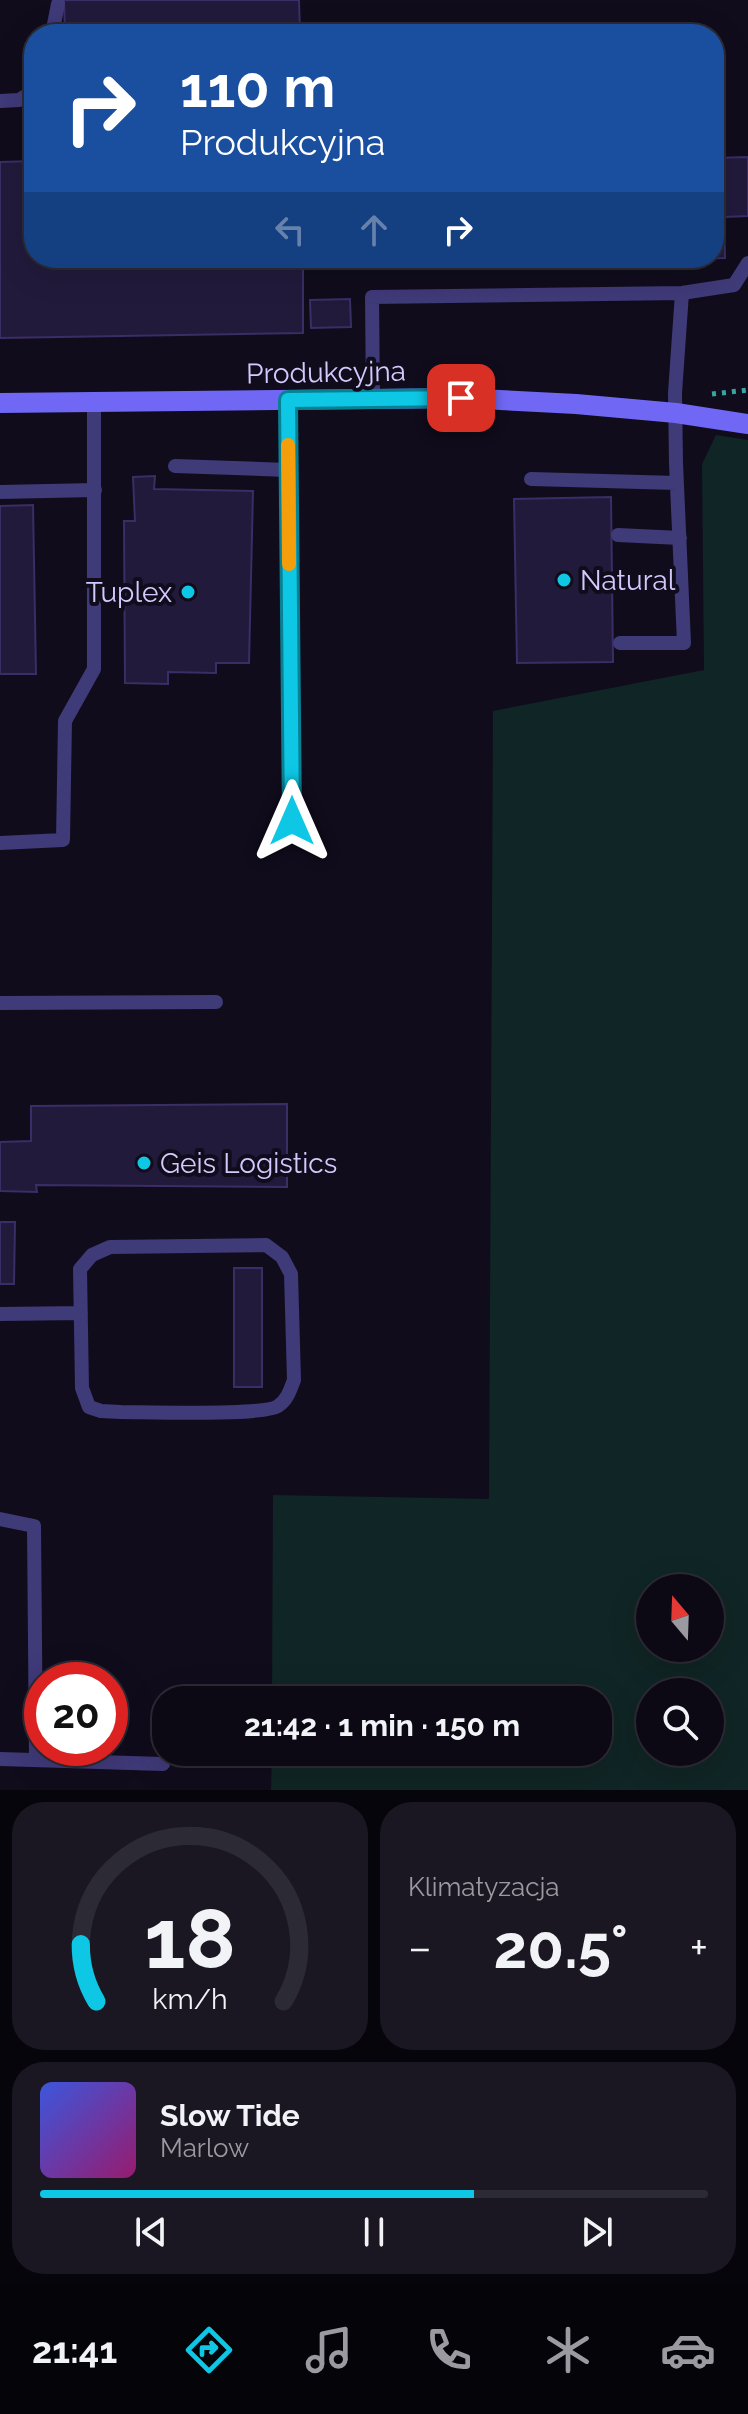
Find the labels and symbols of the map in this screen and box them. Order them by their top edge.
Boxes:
street label: Produkcyjna [246,355,406,390]
pin [427,364,495,432]
place label: Natural [580,564,676,597]
marker: Natural [555,571,573,589]
place label: Tuplex [86,576,172,609]
marker: Tuplex [179,583,197,601]
position arrow [250,779,334,863]
place label: Geis Logistics [160,1147,337,1180]
marker: Geis Logistics [135,1154,153,1172]
north arrow [636,1574,724,1662]
speed limit sign: 20 [24,1662,128,1766]

